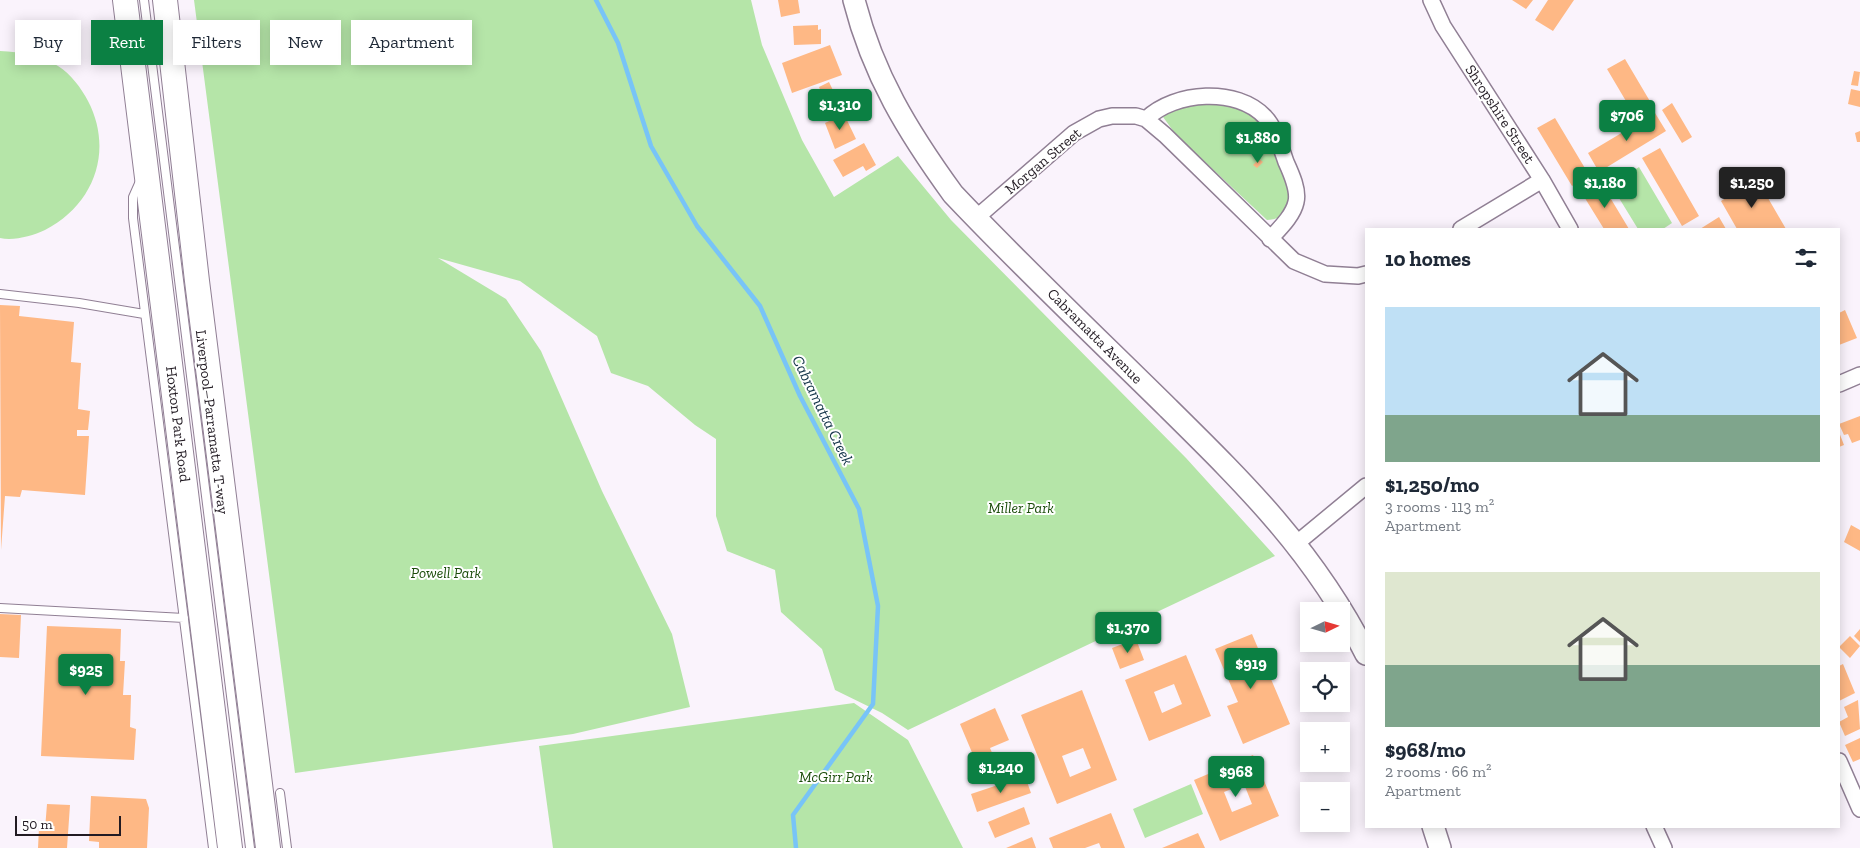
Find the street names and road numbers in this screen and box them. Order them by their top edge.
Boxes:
street label: Shropshire Street [1461,61,1539,167]
street label: Morgan Street [1001,124,1085,198]
street label: Cabramatta Avenue [1044,285,1146,387]
street label: Liverpool–Parramatta T-way [192,329,232,516]
street label: Hoxton Park Road [162,365,194,484]

